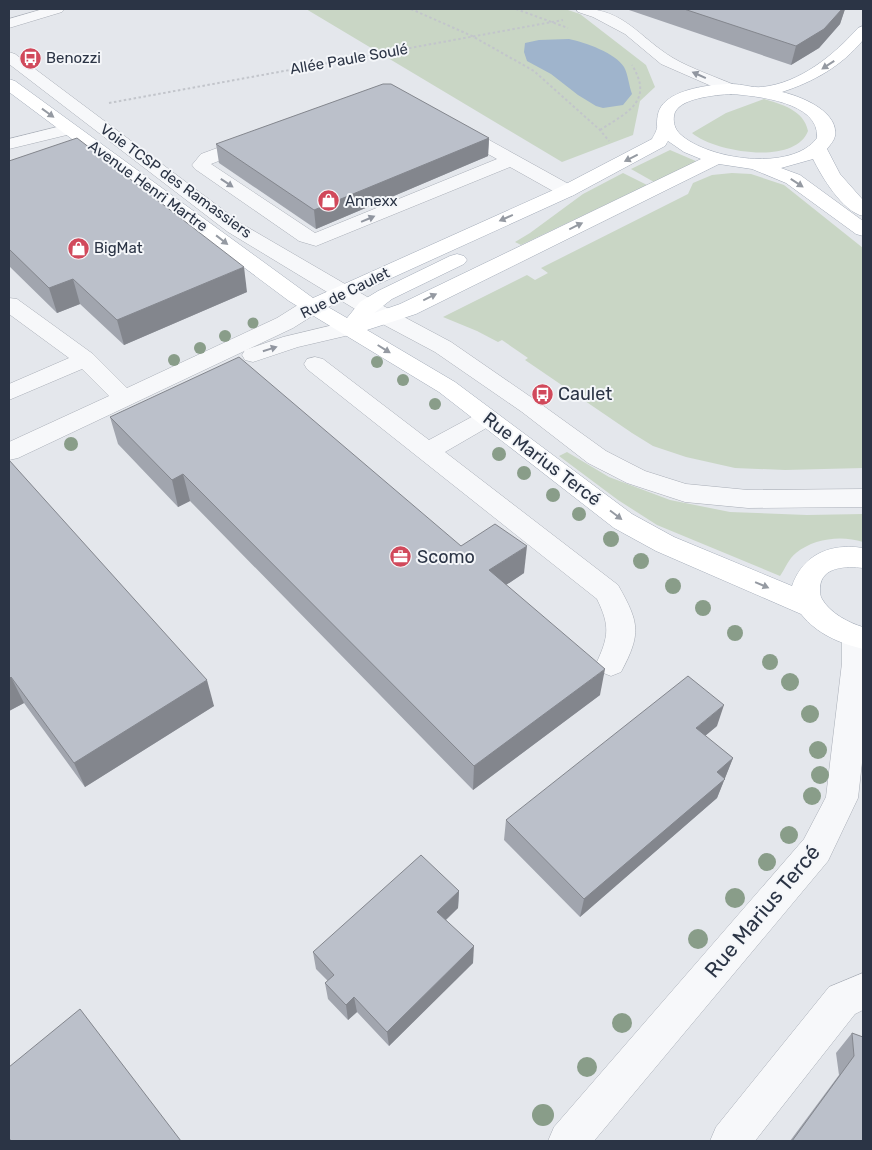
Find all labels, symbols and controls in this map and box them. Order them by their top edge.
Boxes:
street label: Allée Paule Soulé [289,40,409,78]
bus stop icon: Benozzi [18,46,42,70]
place label: Benozzi [46,49,101,67]
one-way arrow [822,60,835,69]
one-way arrow [692,71,706,79]
one-way arrow [41,108,55,118]
street label: Voie TCSP des Ramassiers [97,120,256,242]
street label: Avenue Henri Martre [85,137,211,235]
one-way arrow [624,155,638,163]
one-way arrow [220,178,233,188]
one-way arrow [790,178,804,188]
shop icon: Annexx [317,189,341,213]
place label: Annexx [345,192,398,210]
one-way arrow [499,214,513,222]
one-way arrow [361,215,375,223]
one-way arrow [569,222,584,230]
one-way arrow [215,235,228,246]
shop icon: BigMat [66,236,90,260]
place label: BigMat [94,239,143,257]
street label: Rue de Caulet [297,264,393,322]
one-way arrow [423,293,438,302]
one-way arrow [262,345,277,352]
one-way arrow [378,345,391,354]
bus stop icon: Caulet [530,382,554,406]
place label: Caulet [558,383,612,405]
street label: Rue Marius Tercé [479,407,605,511]
one-way arrow [609,510,623,520]
office icon: Scomo [389,545,413,569]
place label: Scomo [417,546,475,568]
one-way arrow [755,581,769,589]
street label: Rue Marius Tercé [699,840,825,982]

